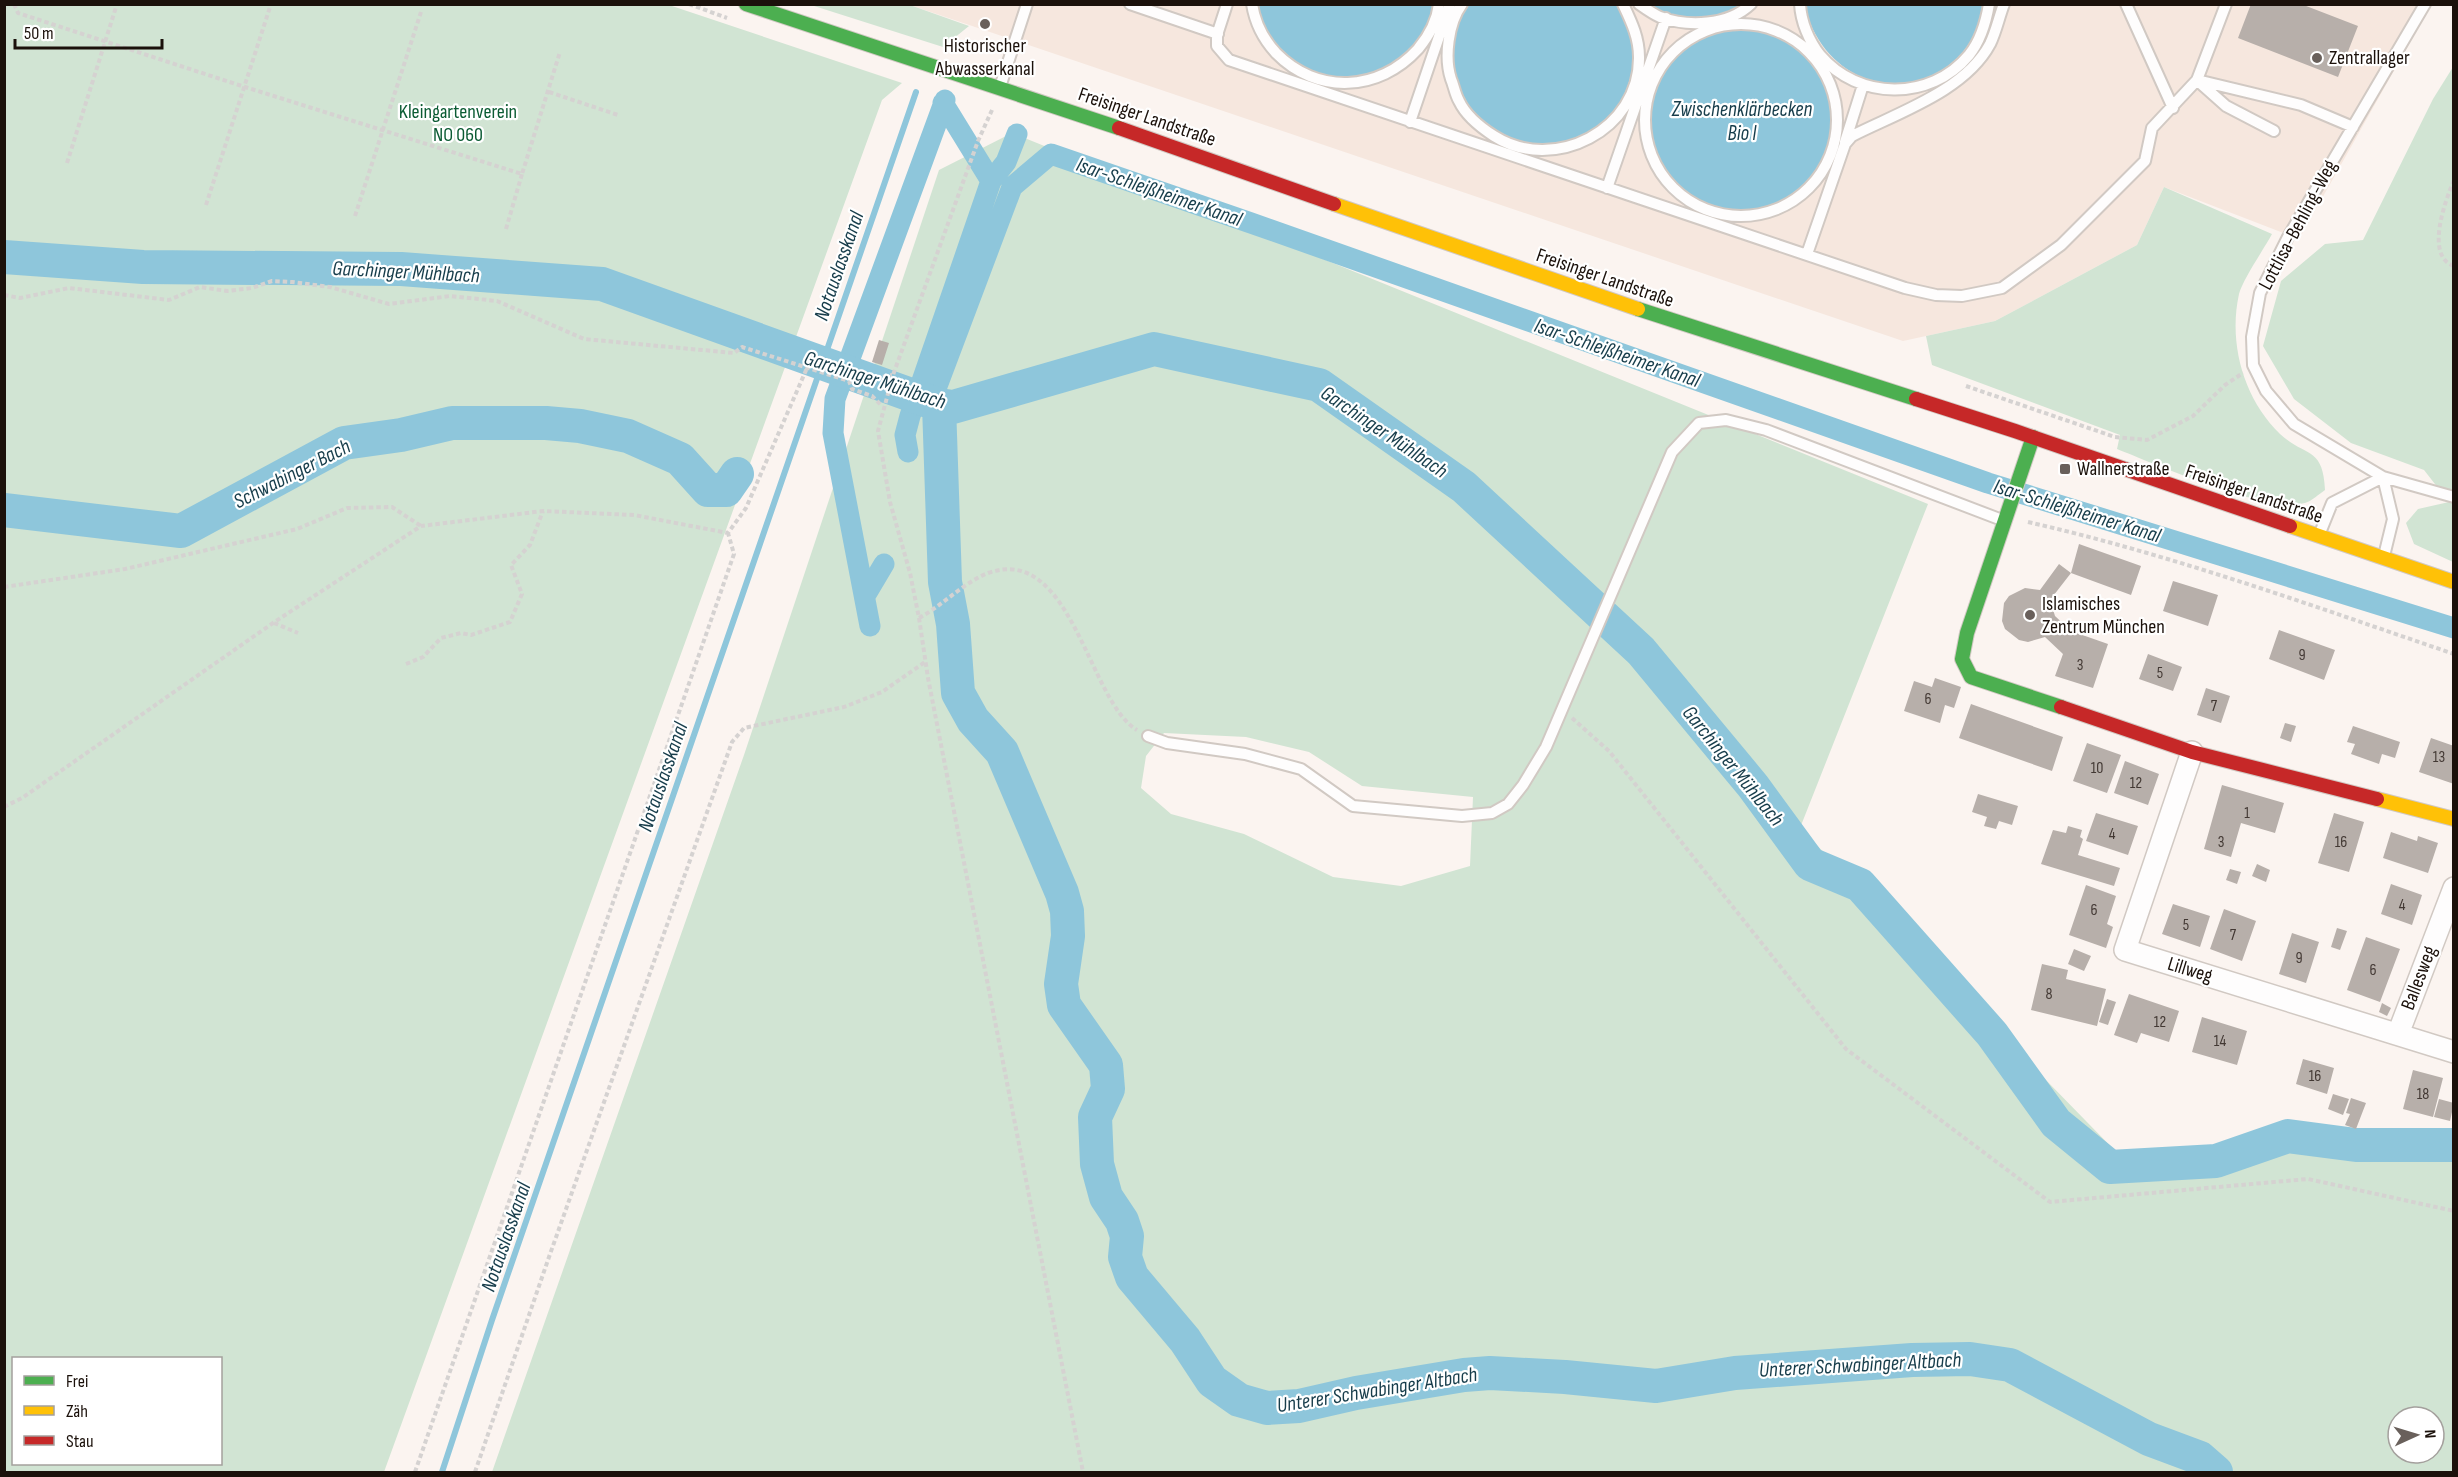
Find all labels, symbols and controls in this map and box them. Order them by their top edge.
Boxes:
scale bar [15,12,162,50]
marker: Historischer Abwasserkanal [978,17,992,31]
text: 50 m [24,23,54,44]
place label: Historischer Abwasserkanal [935,34,1034,81]
place label: Zentrallager [2329,46,2410,70]
marker: Zentrallager [2310,51,2324,65]
street label: Freisinger Landstraße [1075,82,1219,152]
water label: Zwischenklärbecken Bio I [1671,97,1813,146]
park label: Kleingartenverein NO 060 [399,100,517,147]
water label: Isar-Schleißheimer Kanal [1073,152,1246,232]
street label: Lottlisa-Behling-Weg [2254,156,2342,294]
water label: Notauslasskanal [809,207,870,324]
street label: Freisinger Landstraße [1533,243,1677,313]
water label: Garchinger Mühlbach [332,256,480,288]
water label: Isar-Schleißheimer Kanal [1531,313,1704,393]
water label: Garchinger Mühlbach [801,345,949,415]
water label: Garchinger Mühlbach [1316,380,1452,484]
water label: Schwabinger Bach [229,434,355,514]
place label: Wallnerstraße [2077,457,2170,481]
street label: Freisinger Landstraße [2182,459,2326,529]
marker: Wallnerstraße [2058,462,2072,476]
water label: Isar-Schleißheimer Kanal [1990,474,2165,549]
place label: Islamisches Zentrum München [2042,592,2165,639]
marker: Islamisches Zentrum München [2023,608,2037,622]
house number: 9 [2298,646,2306,665]
house number: 3 [2077,656,2083,675]
house number: 5 [2157,664,2163,683]
house number: 6 [1924,690,1932,709]
house number: 7 [2211,697,2218,716]
water label: Garchinger Mühlbach [1677,701,1789,831]
water label: Notauslasskanal [633,718,694,835]
house number: 13 [2433,748,2445,767]
house number: 10 [2091,759,2103,778]
house number: 12 [2130,774,2142,793]
house number: 1 [2244,804,2250,823]
house number: 4 [2109,825,2116,844]
house number: 3 [2218,833,2224,852]
house number: 16 [2335,833,2347,852]
house number: 4 [2399,896,2406,915]
house number: 6 [2090,901,2098,920]
house number: 5 [2183,916,2189,935]
house number: 7 [2230,926,2237,945]
street label: Ballesweg [2396,943,2442,1013]
house number: 9 [2295,949,2303,968]
street label: Lillweg [2165,952,2215,988]
house number: 6 [2369,961,2377,980]
house number: 8 [2045,985,2053,1004]
house number: 12 [2154,1013,2166,1032]
house number: 14 [2214,1032,2226,1051]
house number: 16 [2309,1067,2321,1086]
house number: 18 [2417,1085,2429,1104]
water label: Notauslasskanal [476,1178,537,1295]
water label: Unterer Schwabinger Altbach [1758,1347,1962,1383]
legend [12,1357,222,1465]
water label: Unterer Schwabinger Altbach [1275,1362,1479,1418]
text: Frei [66,1371,88,1392]
text: Zäh [66,1401,88,1422]
north arrow [2386,1405,2446,1465]
text: N [2420,1429,2439,1439]
text: Stau [66,1431,94,1452]

